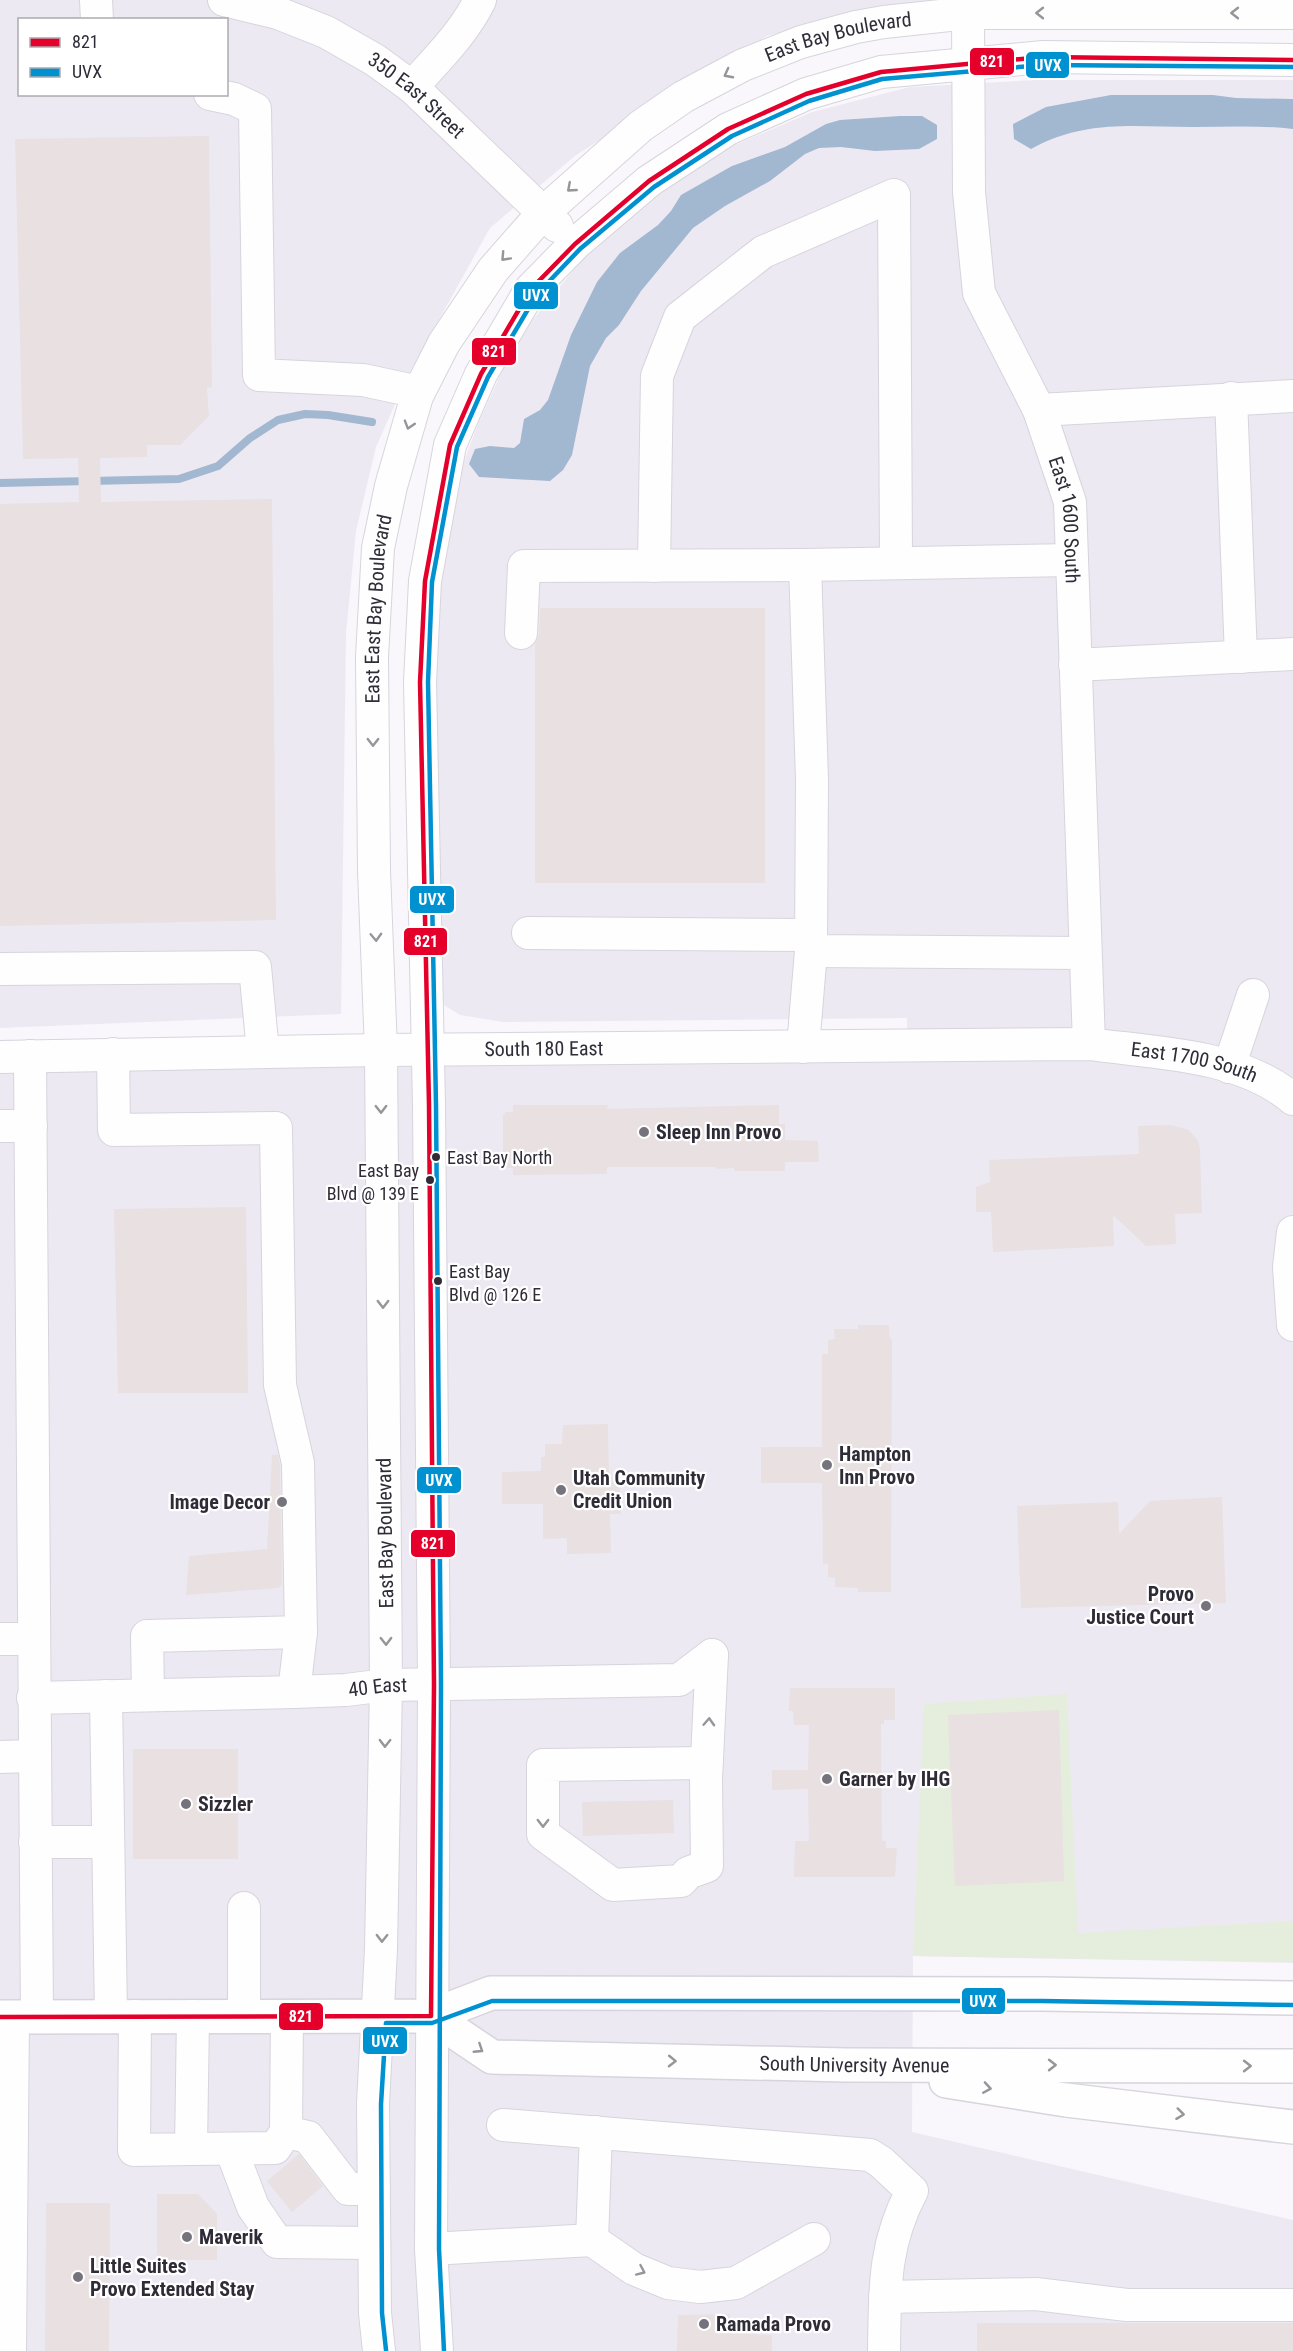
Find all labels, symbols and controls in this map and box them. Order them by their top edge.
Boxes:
street label: East Bay Boulevard [761,7,913,67]
one-way arrow [1035,7,1044,19]
one-way arrow [1230,7,1239,19]
legend [18,18,228,96]
text: 821 [72,31,99,52]
street label: 350 East Street [364,47,470,143]
line badge: 821 [969,47,1015,76]
line badge: UVX [1025,51,1070,79]
text: 821 [980,52,1004,71]
text: UVX [1034,56,1062,75]
text: UVX [72,61,102,82]
one-way arrow [723,66,734,78]
one-way arrow [567,181,578,192]
one-way arrow [501,249,512,260]
line badge: UVX [513,281,559,310]
text: UVX [522,286,550,305]
line badge: 821 [471,337,517,366]
text: 821 [482,342,506,361]
one-way arrow [404,419,416,430]
street label: East 1600 South [1043,453,1085,584]
street label: East East Bay Boulevard [360,512,397,704]
one-way arrow [367,737,379,746]
line badge: UVX [409,885,455,914]
text: UVX [418,890,446,909]
line badge: 821 [403,927,448,956]
one-way arrow [370,932,383,941]
text: 821 [414,932,438,951]
street label: South 180 East [484,1036,604,1061]
street label: East 1700 South [1130,1037,1261,1087]
one-way arrow [375,1104,387,1113]
place label: Sleep Inn Provo [656,1120,781,1144]
marker: Sleep Inn Provo [637,1125,651,1139]
place label: East Bay North [447,1147,552,1168]
marker: East Bay North [430,1151,442,1163]
place label: East Bay Blvd @ 139 E [327,1160,419,1204]
marker: East Bay Blvd @ 139 E [424,1174,436,1186]
place label: East Bay Blvd @ 126 E [449,1261,541,1305]
marker: East Bay Blvd @ 126 E [432,1275,444,1287]
one-way arrow [377,1299,389,1308]
place label: Hampton Inn Provo [839,1442,915,1489]
street label: East Bay Boulevard [372,1457,398,1609]
marker: Hampton Inn Provo [820,1458,834,1472]
line badge: UVX [416,1466,462,1494]
place label: Utah Community Credit Union [573,1466,705,1513]
text: UVX [425,1471,453,1490]
marker: Utah Community Credit Union [554,1483,568,1497]
place label: Image Decor [169,1490,270,1514]
marker: Image Decor [275,1495,289,1509]
line badge: 821 [410,1529,456,1558]
text: 821 [421,1534,445,1553]
place label: Provo Justice Court [1086,1582,1194,1629]
marker: Provo Justice Court [1199,1599,1213,1613]
one-way arrow [380,1636,392,1645]
street label: 40 East [347,1673,407,1702]
one-way arrow [702,1718,715,1727]
one-way arrow [379,1739,391,1748]
place label: Garner by IHG [839,1767,950,1791]
marker: Garner by IHG [820,1772,834,1786]
place label: Sizzler [198,1792,254,1816]
marker: Sizzler [179,1797,193,1811]
one-way arrow [537,1819,549,1828]
one-way arrow [375,1934,388,1943]
line badge: UVX [961,1987,1006,2015]
text: UVX [969,1992,997,2011]
line badge: 821 [278,2002,324,2031]
text: 821 [289,2007,313,2026]
line badge: UVX [362,2026,408,2055]
text: UVX [371,2032,399,2051]
one-way arrow [473,2042,484,2053]
street label: South University Avenue [759,2051,949,2077]
one-way arrow [667,2055,676,2067]
one-way arrow [1047,2059,1056,2071]
one-way arrow [1242,2060,1251,2072]
one-way arrow [982,2081,992,2093]
one-way arrow [1176,2107,1185,2119]
place label: Maverik [199,2225,264,2249]
marker: Maverik [180,2230,194,2244]
place label: Little Suites Provo Extended Stay [90,2254,254,2301]
one-way arrow [634,2264,645,2276]
marker: Little Suites Provo Extended Stay [71,2270,85,2284]
place label: Ramada Provo [716,2312,831,2336]
marker: Ramada Provo [697,2317,711,2331]

